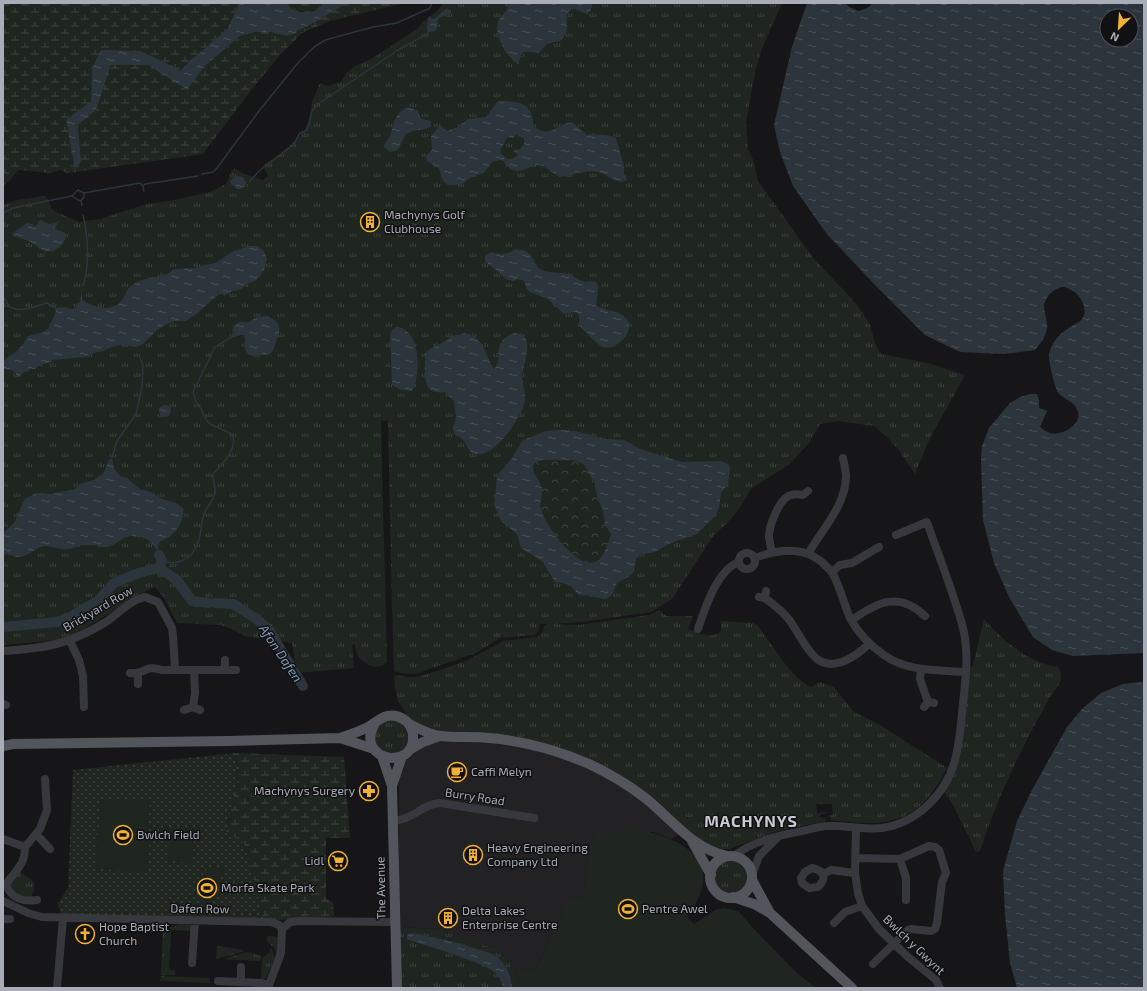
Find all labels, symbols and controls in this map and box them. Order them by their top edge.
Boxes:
north arrow [1099,8,1139,48]
text: N [1108,30,1121,45]
place label: Machynys Golf Clubhouse [384,207,465,235]
building icon: Machynys Golf Clubhouse [359,211,381,233]
street label: Brickyard Row [60,582,135,634]
water label: Afon Dafen [255,620,306,685]
cafe icon: Caffi Melyn [446,761,468,783]
place label: Caffi Melyn [471,764,532,778]
pharmacy icon: Machynys Surgery [358,780,380,802]
place label: Machynys Surgery [254,783,356,797]
street label: Burry Road [444,784,506,808]
district label: MACHYNYS [704,811,798,830]
sports icon: Bwlch Field [112,824,134,846]
place label: Bwlch Field [137,827,200,841]
place label: Heavy Engineering Company Ltd [487,840,588,868]
building icon: Heavy Engineering Company Ltd [462,844,484,866]
supermarket icon: Lidl [327,850,349,872]
place label: Lidl [304,853,324,867]
street label: The Avenue [372,856,388,920]
sports icon: Morfa Skate Park [196,877,218,899]
place label: Morfa Skate Park [221,880,315,894]
sports icon: Pentre Awel [617,898,639,920]
street label: Dafen Row [170,900,230,916]
place label: Pentre Awel [642,901,708,915]
place label: Delta Lakes Enterprise Centre [462,903,557,931]
building icon: Delta Lakes Enterprise Centre [437,907,459,929]
street label: Bwlch y Gwynt [881,911,949,977]
place label: Hope Baptist Church [99,919,170,947]
church icon: Hope Baptist Church [74,923,96,945]

